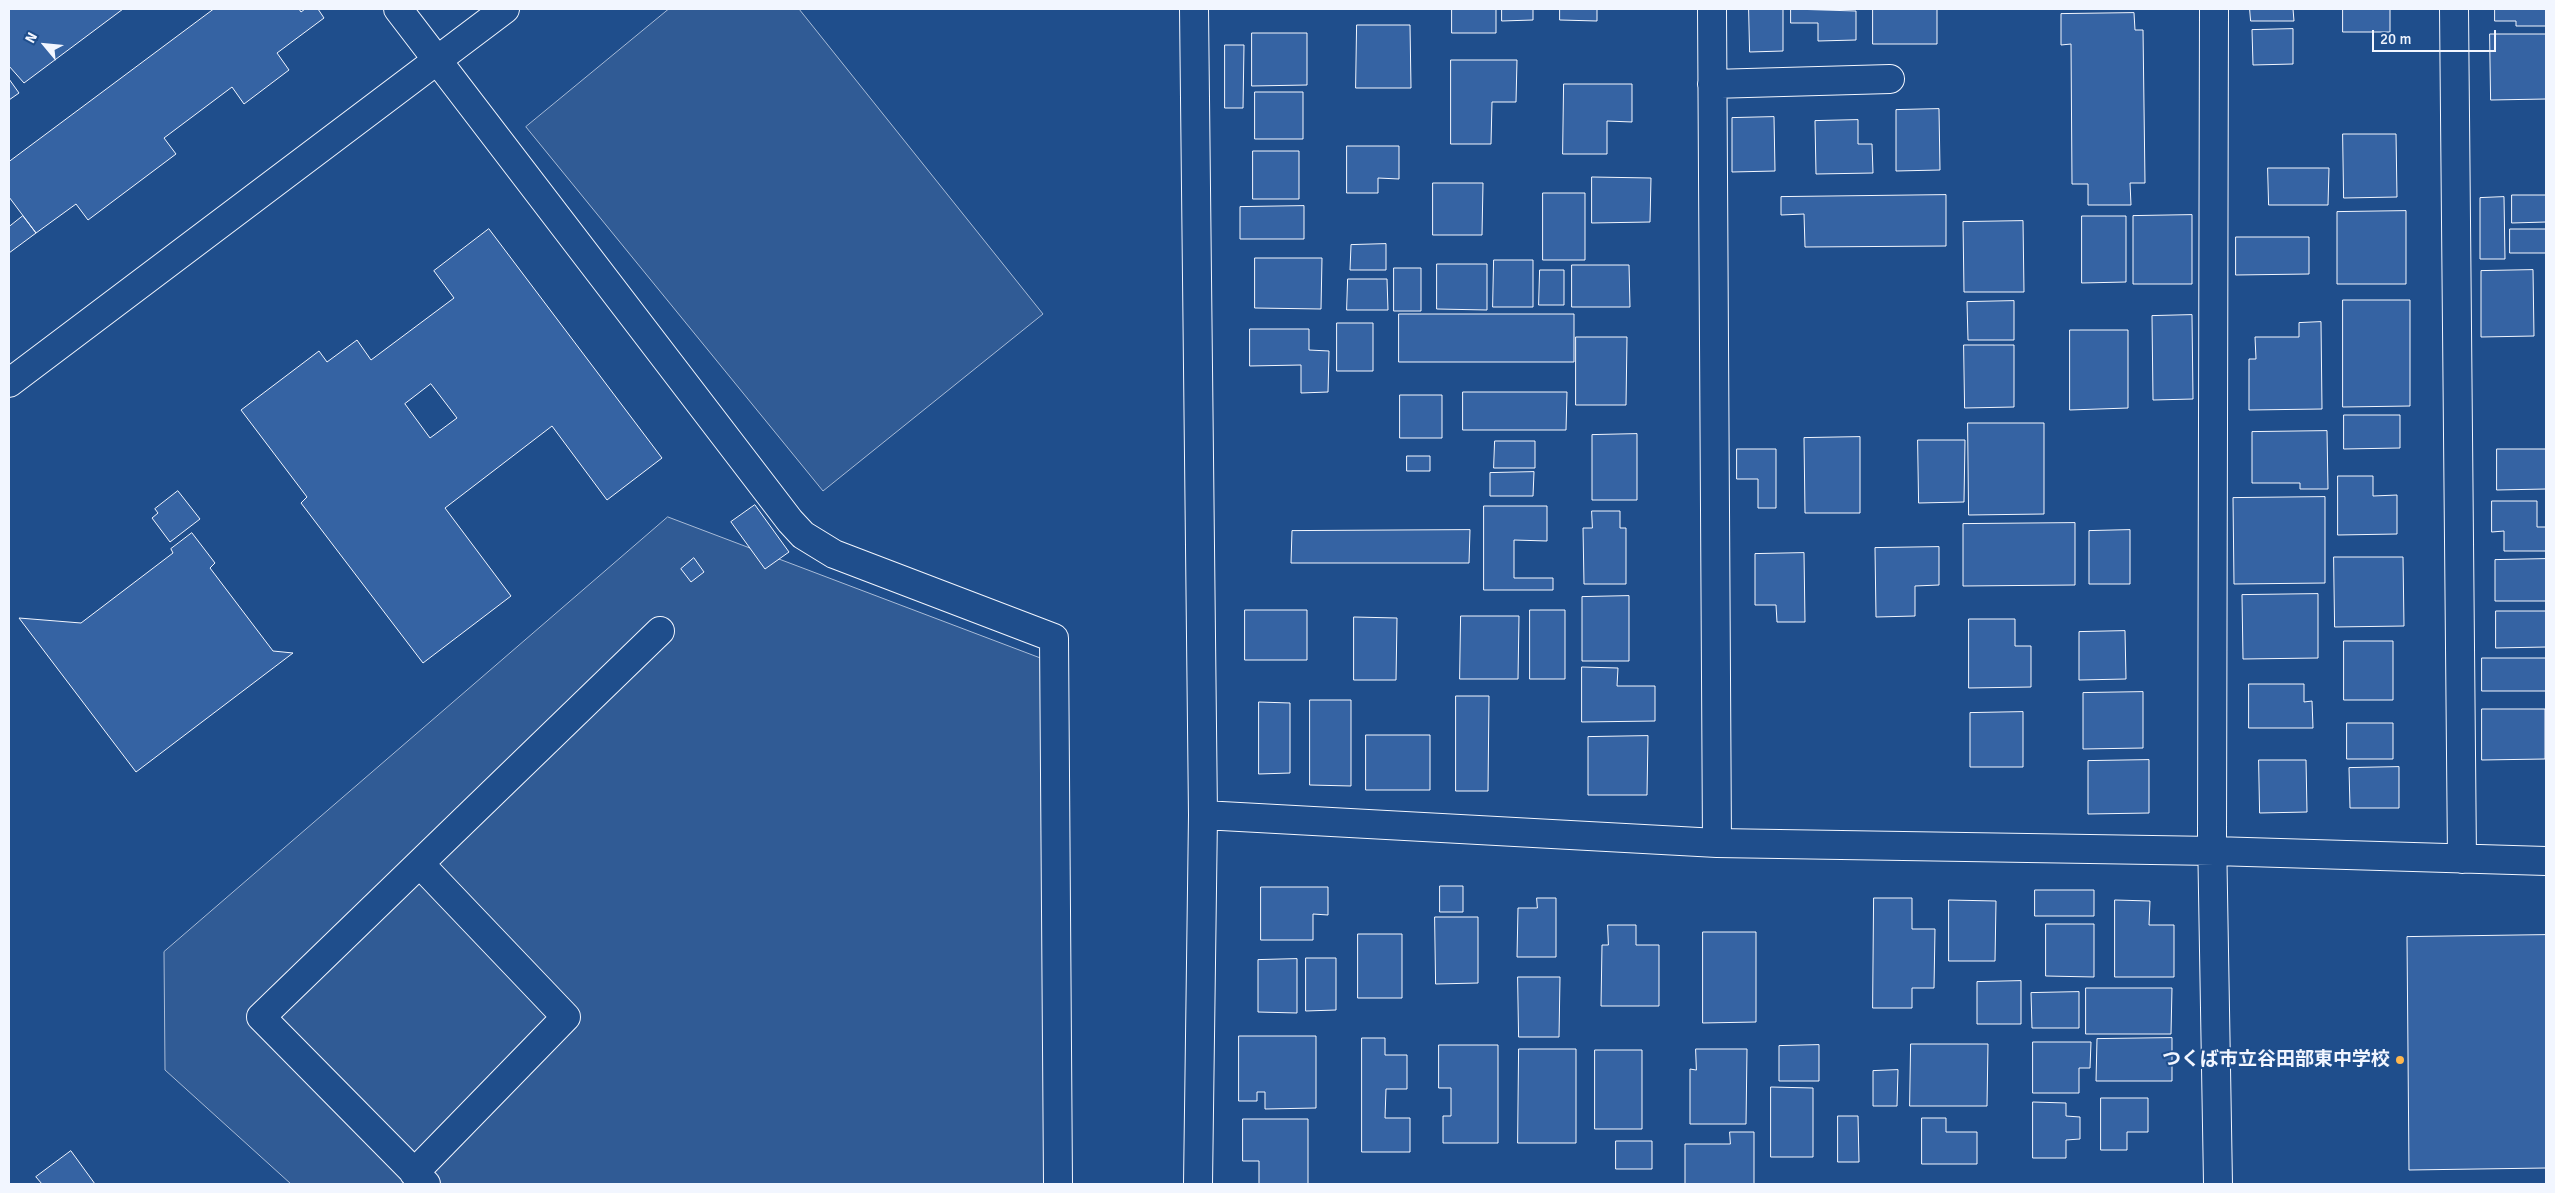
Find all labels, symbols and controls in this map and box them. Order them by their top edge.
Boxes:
north arrow [20,20,70,70]
scale bar [2375,20,2499,52]
text: N [22,29,41,46]
text: 20 m [2380,30,2411,48]
place label: つくば市立谷田部東中学校 [2162,1049,2390,1071]
marker: つくば市立谷田部東中学校 [2394,1054,2406,1066]

